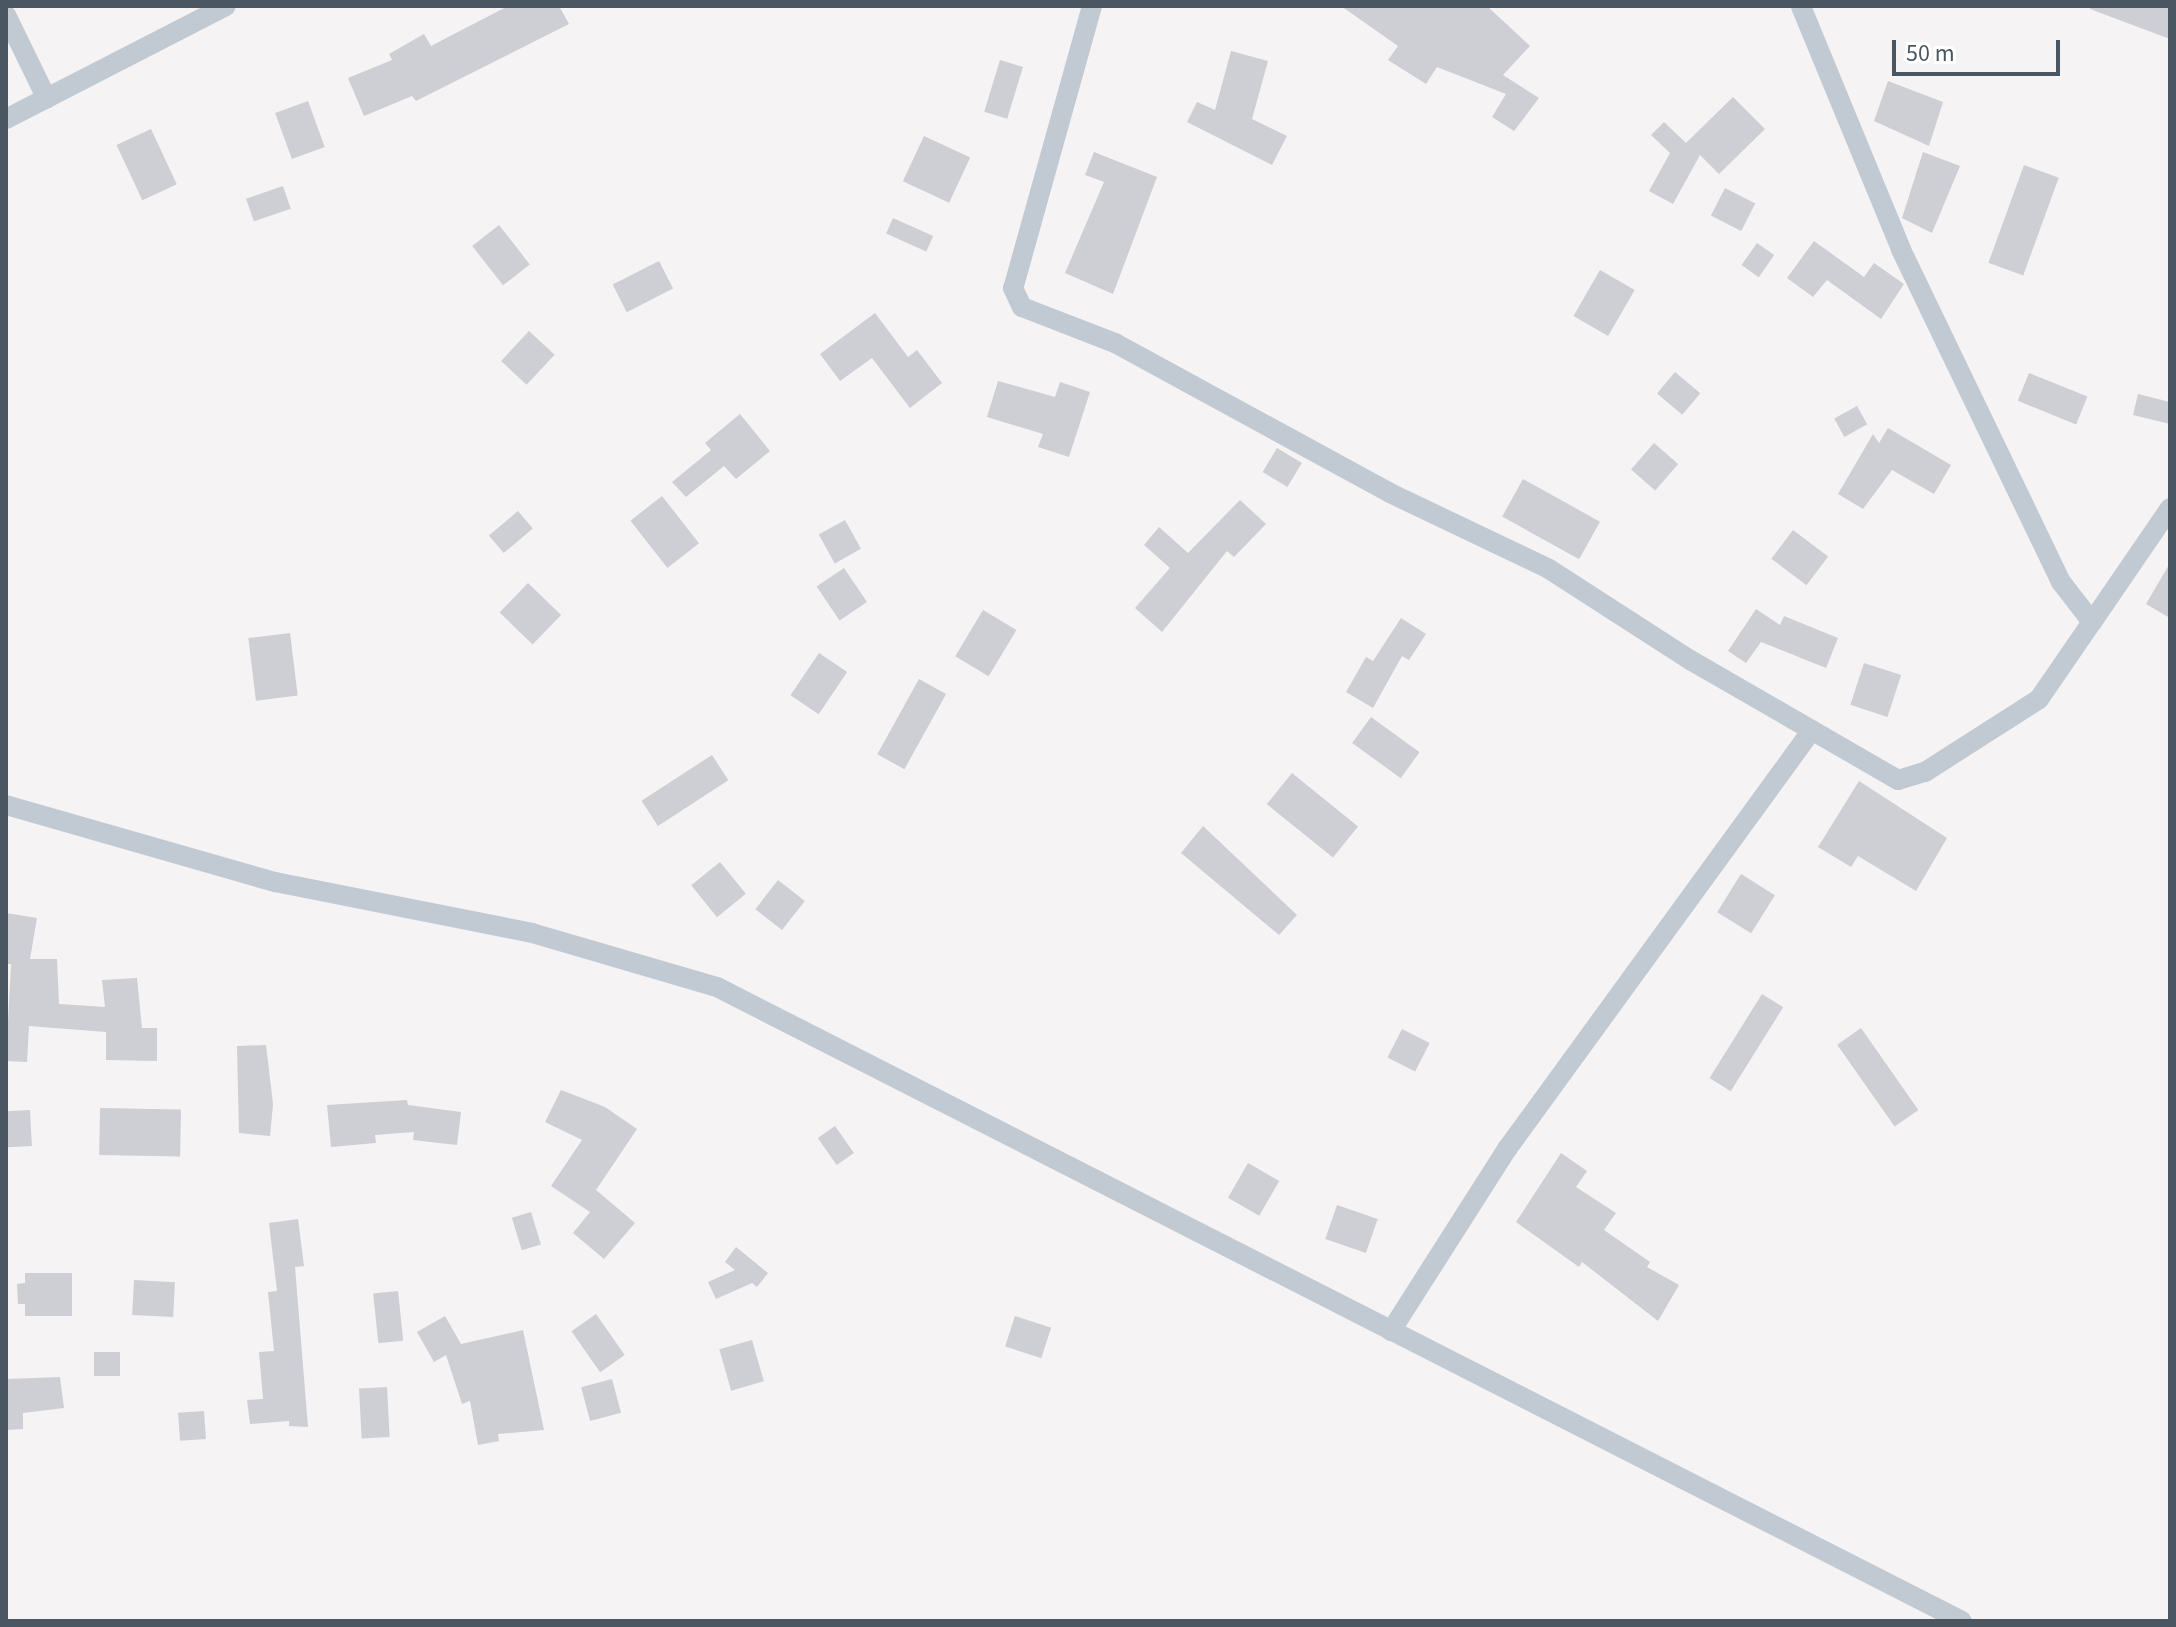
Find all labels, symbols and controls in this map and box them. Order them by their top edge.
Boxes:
scale bar [1896,24,2064,74]
text: 50 m [1906,36,1955,71]

